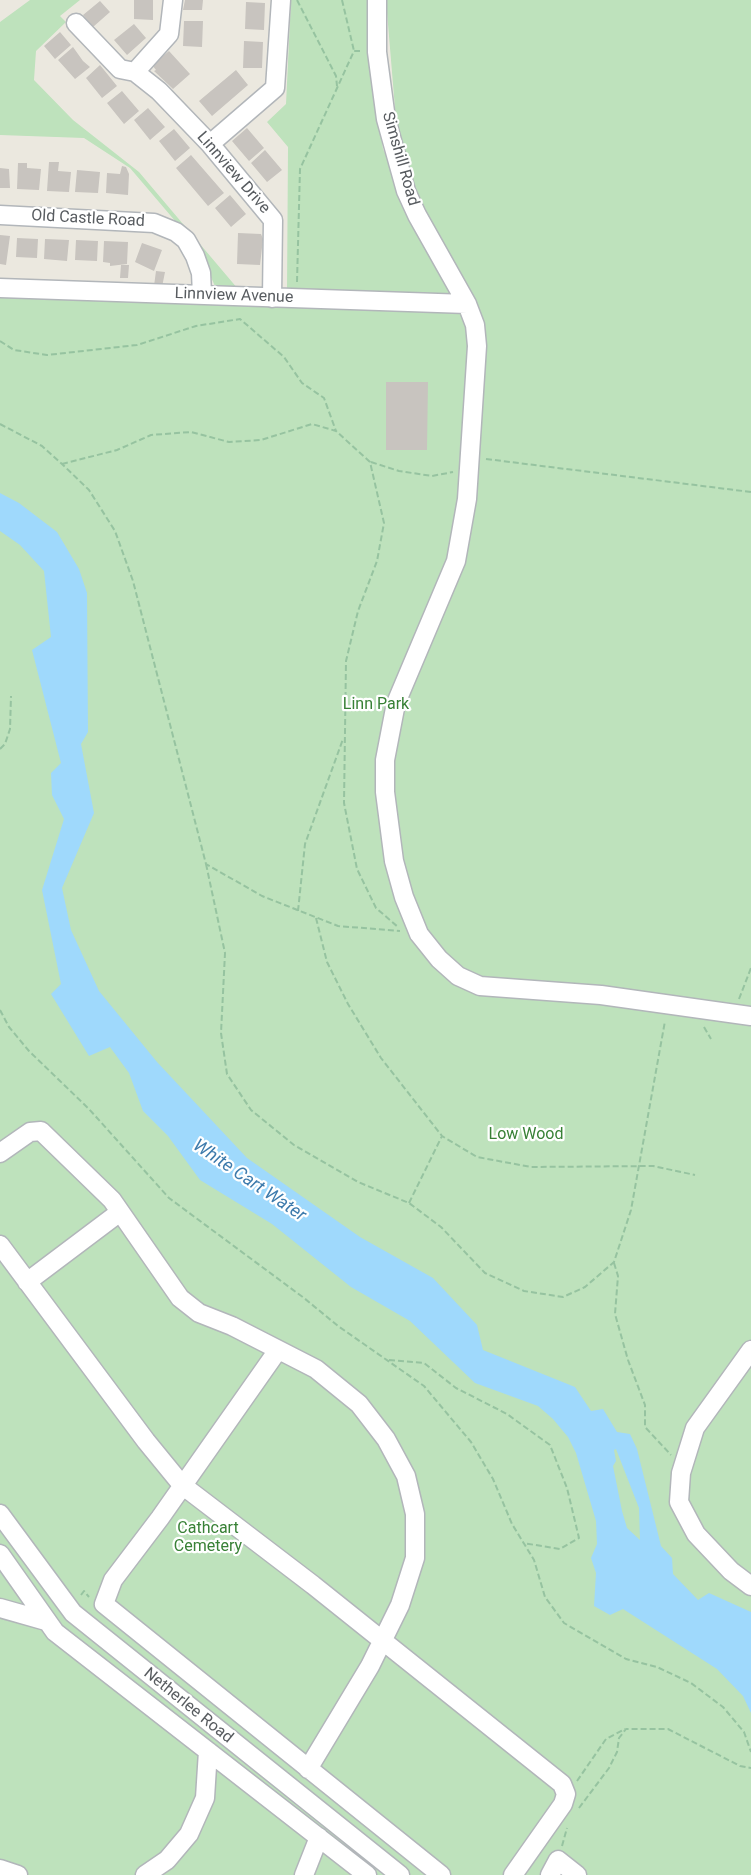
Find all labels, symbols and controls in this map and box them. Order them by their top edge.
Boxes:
street label: Simshill Road [377,110,423,208]
street label: Linnview Drive [192,128,274,218]
street label: Old Castle Road [31,206,145,232]
street label: Linnview Avenue [174,284,294,308]
park label: Linn Park [343,695,409,715]
park label: Low Wood [489,1125,563,1145]
water label: White Cart Water [188,1135,310,1227]
park label: Cathcart Cemetery [174,1519,242,1557]
street label: Netherlee Road [139,1664,237,1748]

